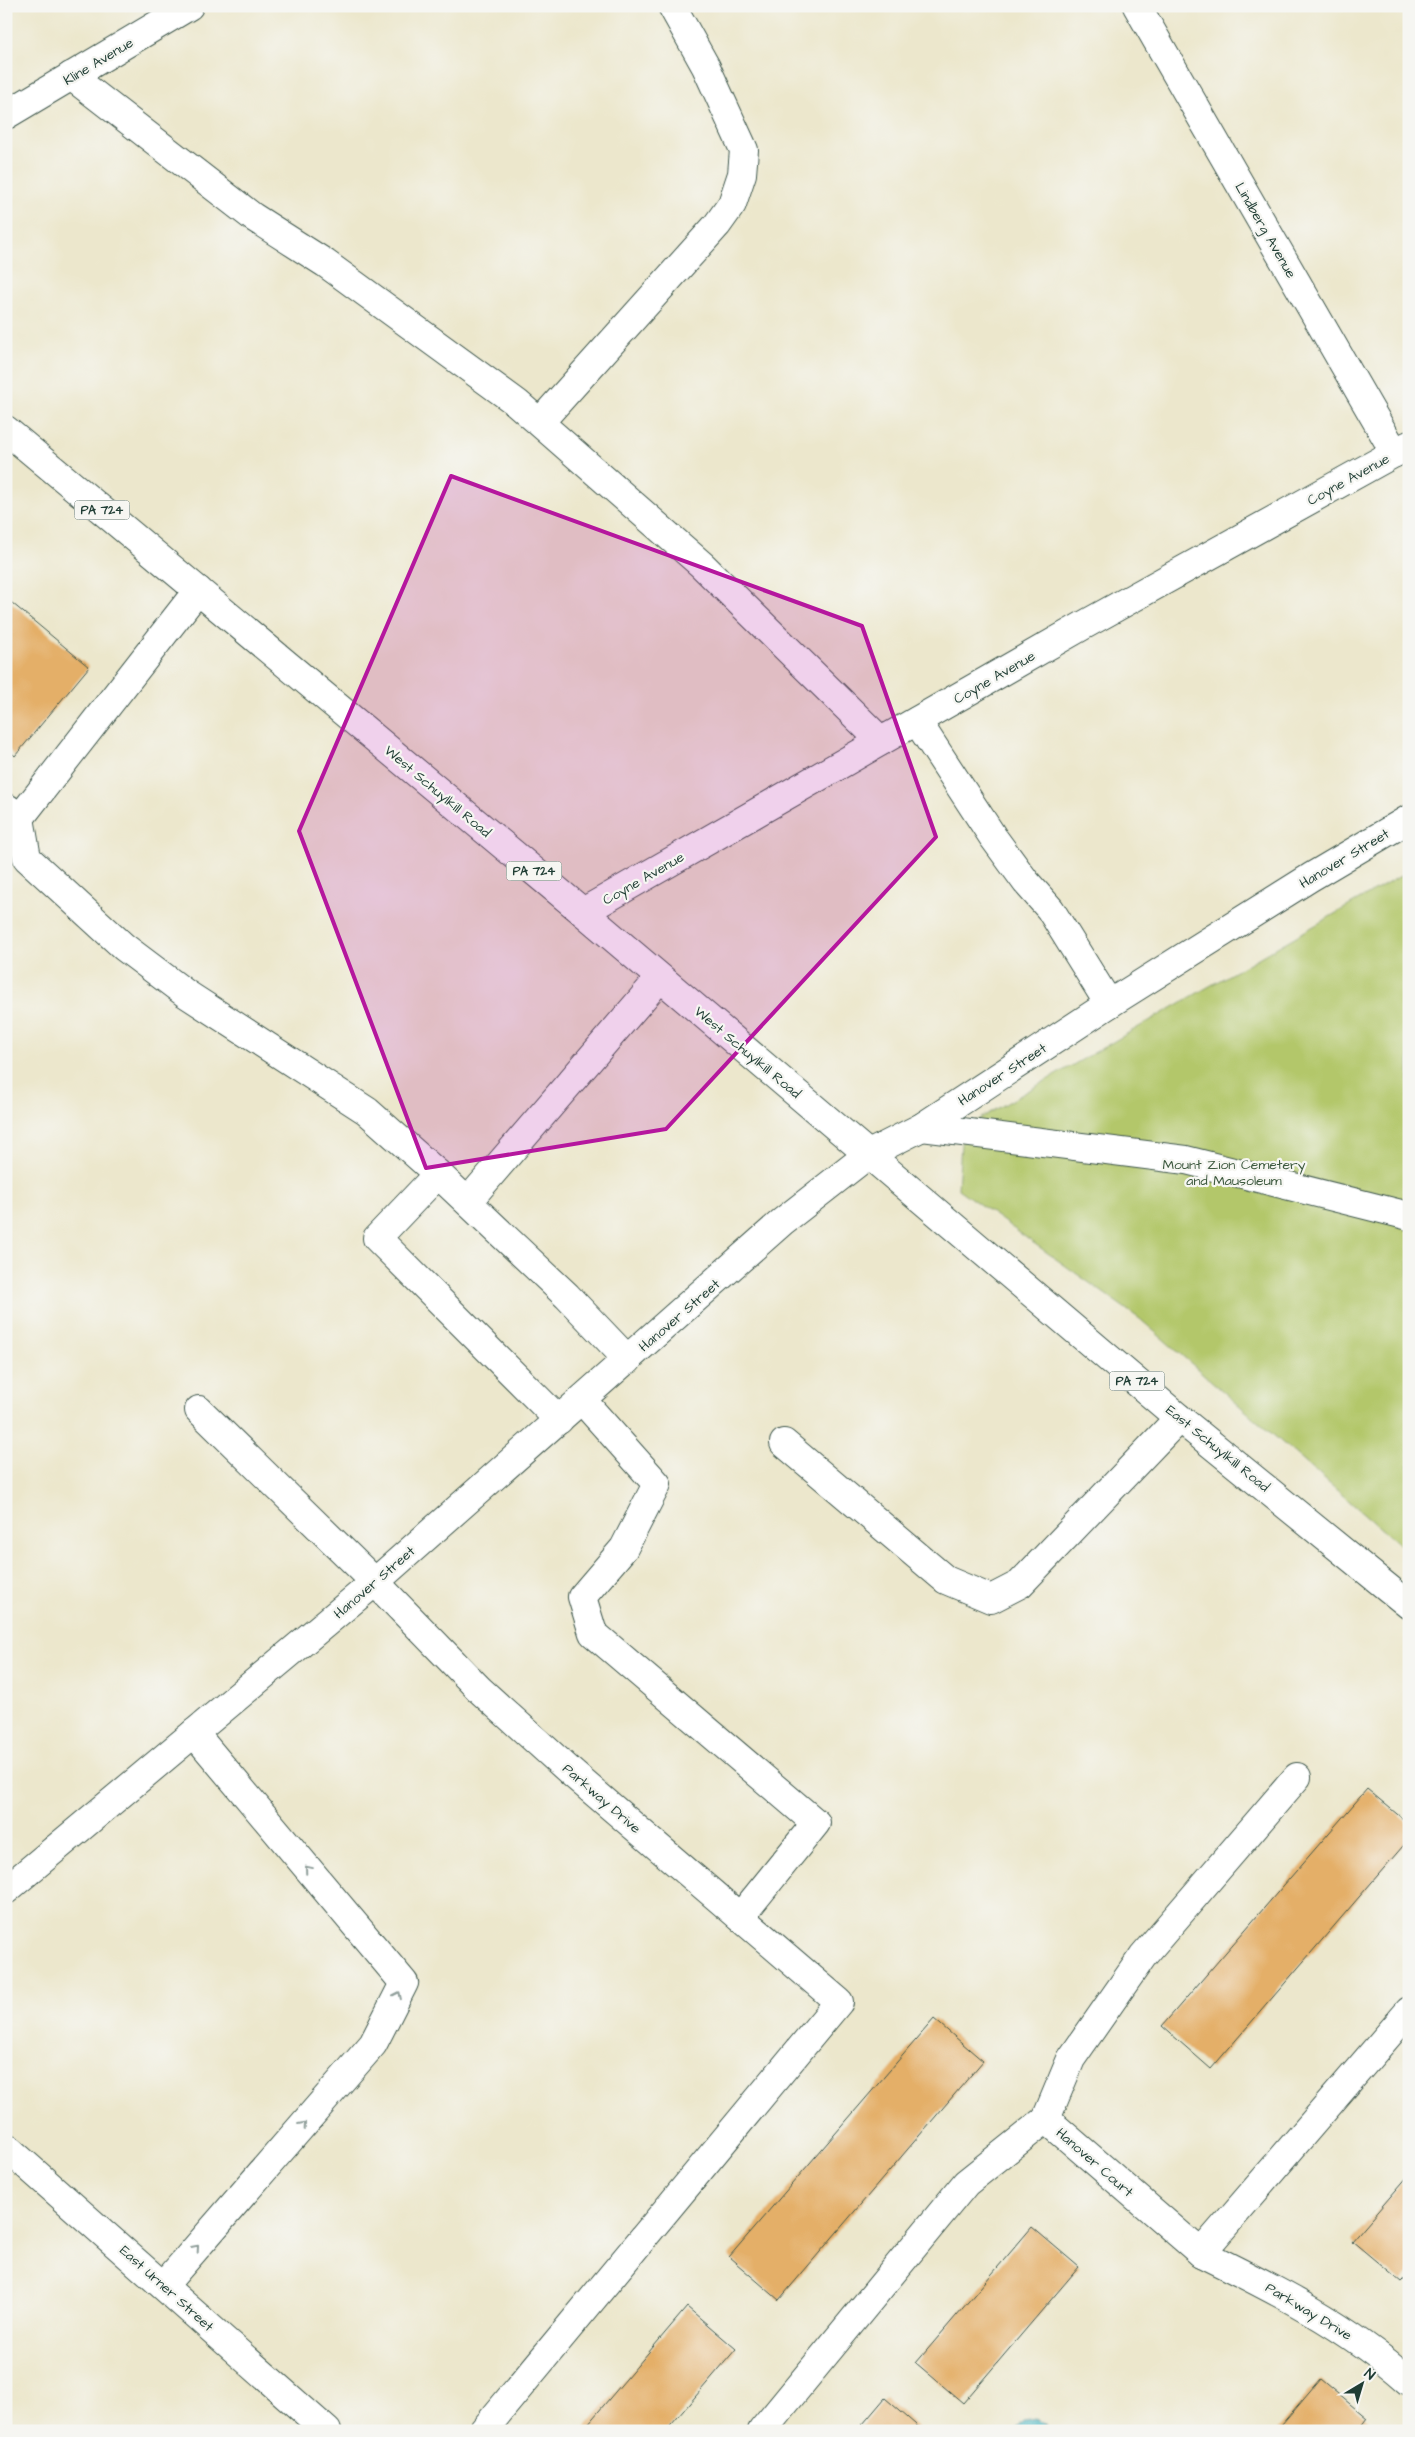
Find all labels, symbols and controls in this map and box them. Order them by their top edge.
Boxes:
street label: Kline Avenue [60,33,138,91]
street label: Lindberg Avenue [1230,179,1301,282]
street label: Coyne Avenue [1304,449,1394,511]
road number: PA 724 [74,500,130,520]
street label: Coyne Avenue [950,646,1039,709]
street label: West Schuylkill Road [380,741,495,842]
street label: Hanover Street [1296,824,1394,894]
street label: Coyne Avenue [599,847,688,910]
road number: PA 724 [506,861,562,880]
street label: West Schuylkill Road [690,1002,805,1103]
street label: Hanover Street [954,1039,1051,1111]
park label: Mount Zion Cemetery and Mausoleum [1162,1155,1306,1191]
street label: Hanover Street [635,1275,725,1357]
road number: PA 724 [1110,1372,1164,1390]
street label: East Schuylkill Road [1161,1401,1274,1497]
street label: Hanover Street [330,1542,420,1624]
street label: Parkway Drive [558,1759,645,1839]
one-way arrow [305,1865,314,1874]
one-way arrow [392,1991,402,2000]
one-way arrow [297,2122,306,2131]
street label: Hanover Court [1051,2123,1138,2202]
street label: East Urner Street [115,2241,218,2337]
one-way arrow [190,2244,199,2253]
street label: Parkway Drive [1261,2278,1356,2346]
north arrow [1338,2360,1388,2410]
text: N [1360,2364,1379,2385]

